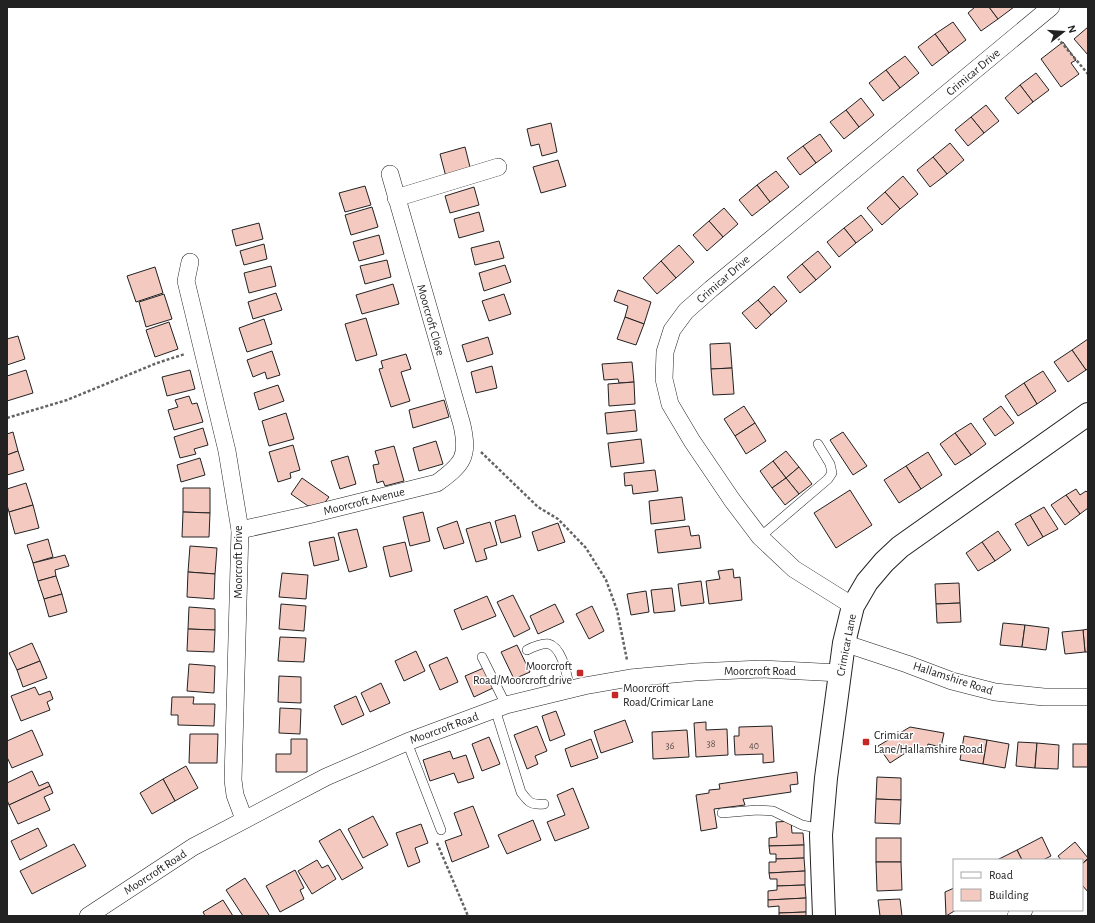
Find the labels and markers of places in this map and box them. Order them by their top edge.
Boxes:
place label: Moorcroft Road/Moorcroft drive [473,660,572,686]
marker: Moorcroft Road/Moorcroft drive [575,668,585,678]
place label: Moorcroft Road/Crimicar Lane [623,682,714,708]
marker: Moorcroft Road/Crimicar Lane [610,690,620,700]
place label: Crimicar Lane/Hallamshire Road [874,729,983,755]
marker: Crimicar Lane/Hallamshire Road [861,737,871,747]

